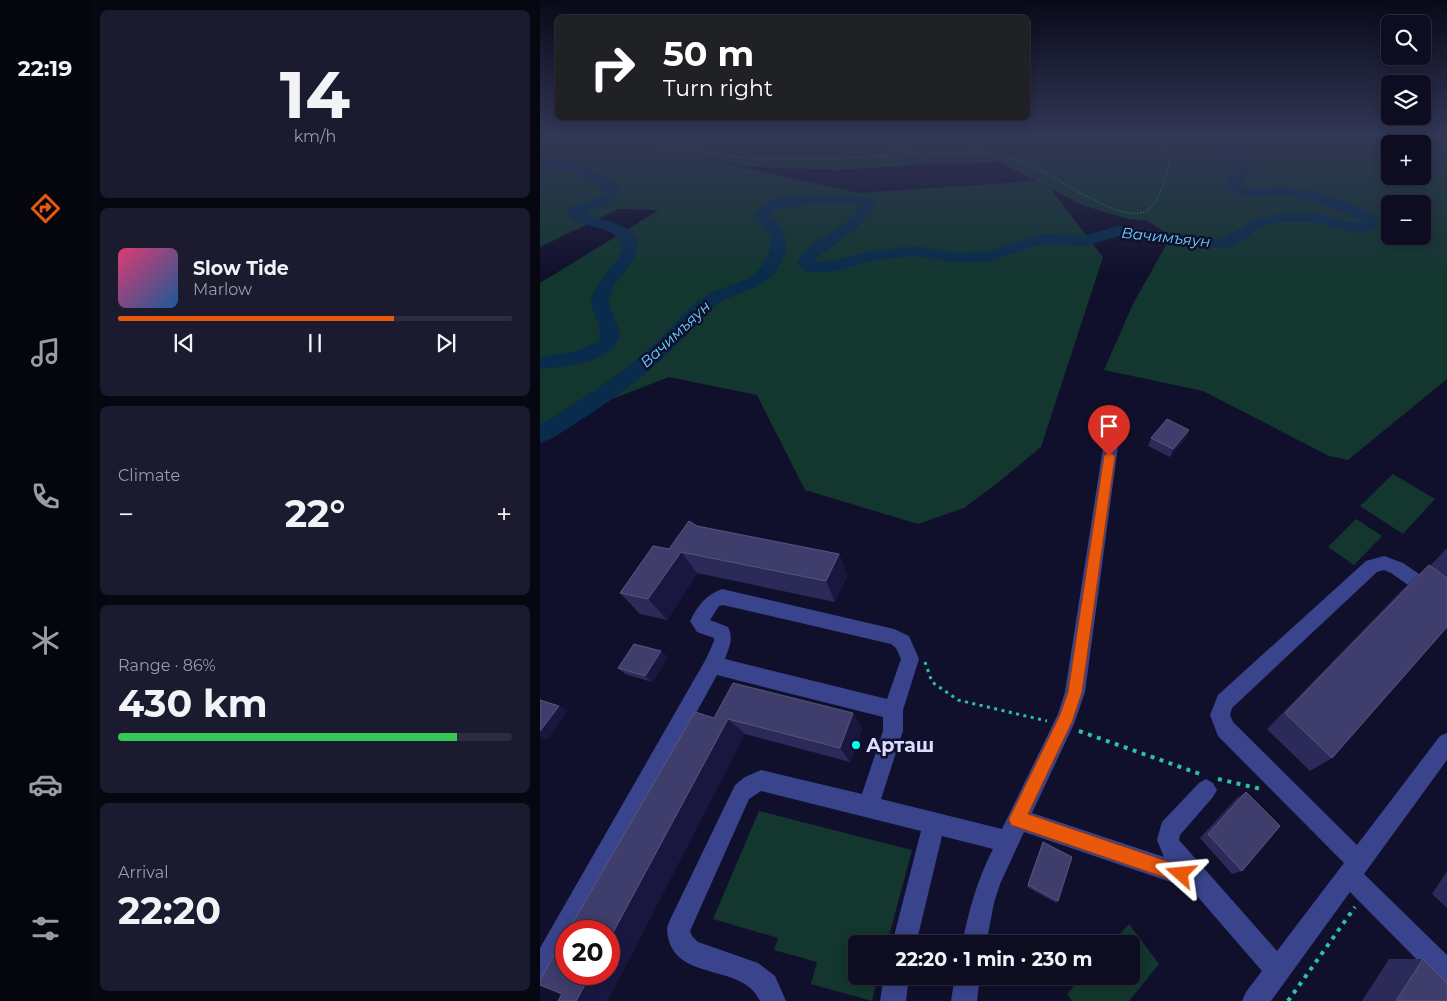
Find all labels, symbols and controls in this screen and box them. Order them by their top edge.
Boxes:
map controls [1381,15,1431,245]
button: search [1381,15,1431,65]
text: 50 m [663,32,754,75]
icon: right [580,35,645,100]
text: 22:19 [18,55,72,82]
text: 14 [280,55,350,134]
text: Turn right [663,75,773,102]
button: layers [1381,75,1431,125]
text: km/h [294,127,336,146]
button: + [1381,135,1431,185]
icon: directions [28,191,63,226]
button: − [1381,195,1431,245]
water label: Вачимъяун [1121,223,1211,251]
text: Slow Tide [193,257,289,280]
text: Marlow [193,280,252,299]
water label: Вачимъяун [636,297,714,371]
icon: previous [170,329,198,357]
icon: pause [301,329,329,357]
icon: next [432,329,460,357]
icon: music [28,335,63,370]
pin [1088,405,1130,456]
icon: arrive [1095,412,1123,440]
text: Climate [118,466,180,485]
icon: phone [28,479,63,514]
text: 22° [285,490,345,537]
text: − [118,497,134,531]
text: + [496,497,512,531]
icon: climate [28,623,63,658]
text: Range · 86% [118,656,216,675]
text: 430 km [118,680,268,727]
place label: Арташ [866,734,934,757]
marker: Арташ [850,739,862,751]
icon: car [28,767,63,802]
position arrow [1154,847,1206,899]
text: Arrival [118,863,168,882]
text: 22:20 [118,887,221,934]
icon: filters [28,911,63,946]
speed limit sign: 20 [555,920,620,985]
text: 22:20 · 1 min · 230 m [896,948,1092,971]

